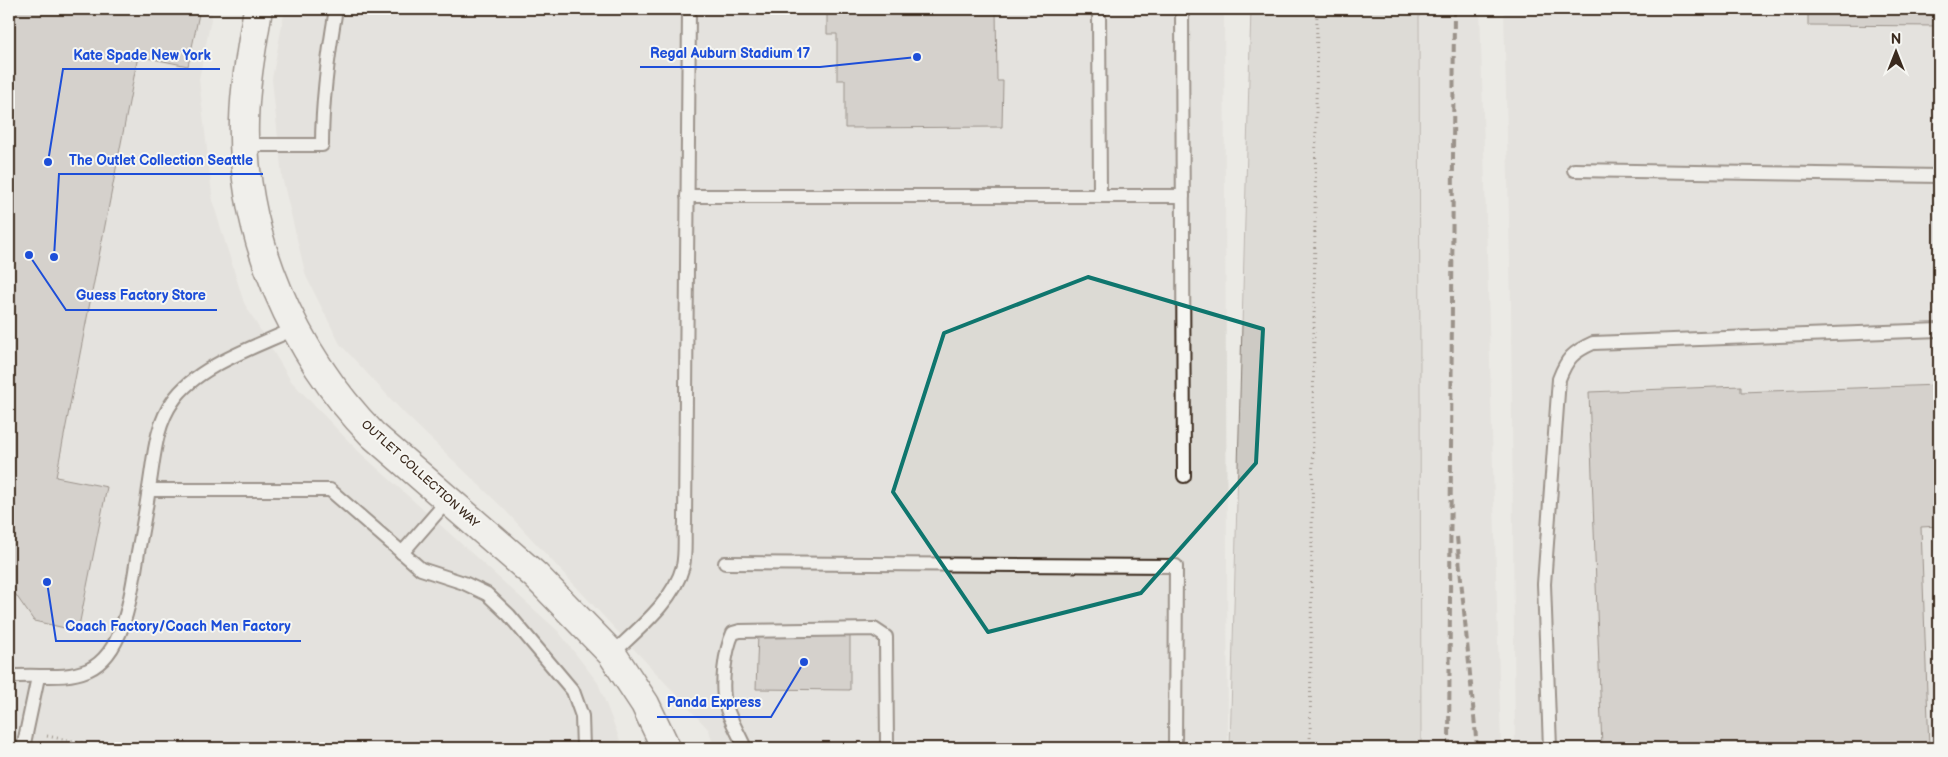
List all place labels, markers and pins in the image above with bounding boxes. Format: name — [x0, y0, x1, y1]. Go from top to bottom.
callout: Regal Auburn Stadium 17 — [640, 38, 820, 67]
callout: Kate Spade New York — [63, 40, 220, 69]
callout: The Outlet Collection Seattle — [59, 145, 263, 174]
callout: Guess Factory Store — [66, 281, 217, 310]
callout: Coach Factory/Coach Men Factory — [56, 612, 301, 641]
callout: Panda Express — [657, 688, 771, 717]

